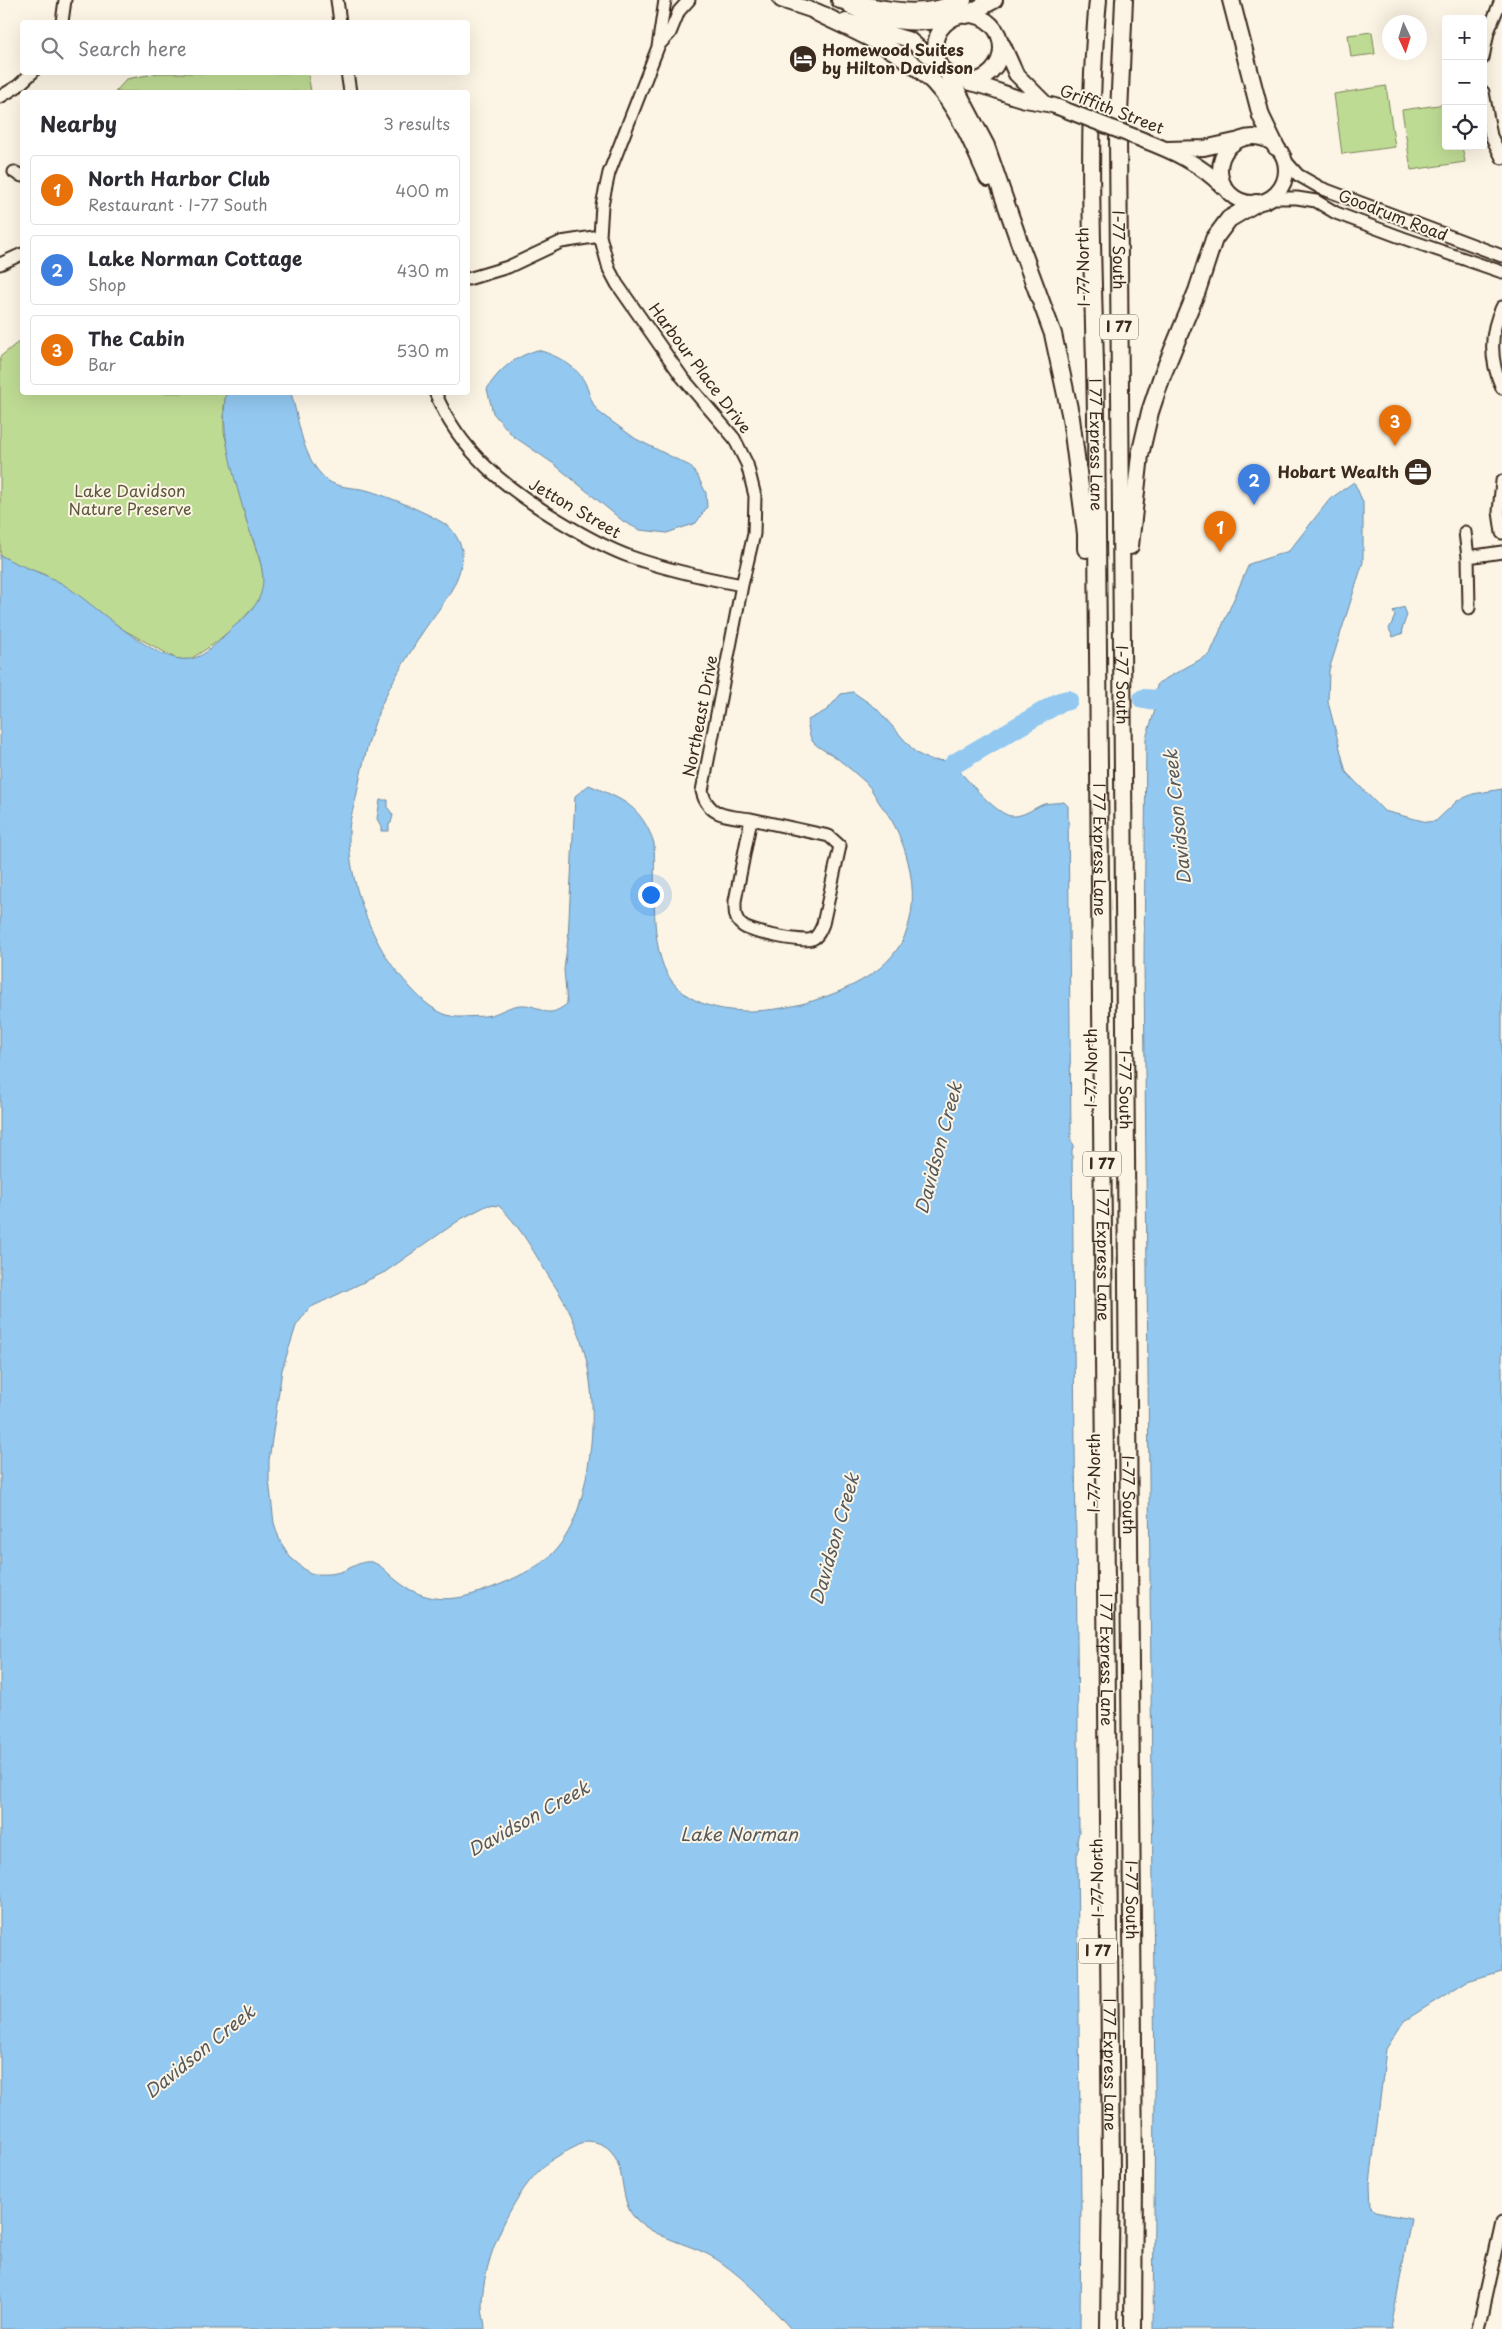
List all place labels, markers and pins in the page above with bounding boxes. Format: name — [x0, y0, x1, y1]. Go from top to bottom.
place label: Homewood Suites by Hilton Davidson — [822, 37, 973, 79]
hotel icon: Homewood Suites by Hilton Davidson — [788, 44, 818, 74]
pin: 3 — [1379, 405, 1411, 446]
office icon: Hobart Wealth — [1403, 457, 1433, 487]
place label: Hobart Wealth — [1278, 459, 1399, 483]
pin: 2 — [1238, 464, 1270, 505]
pin: 1 — [1204, 511, 1236, 552]

